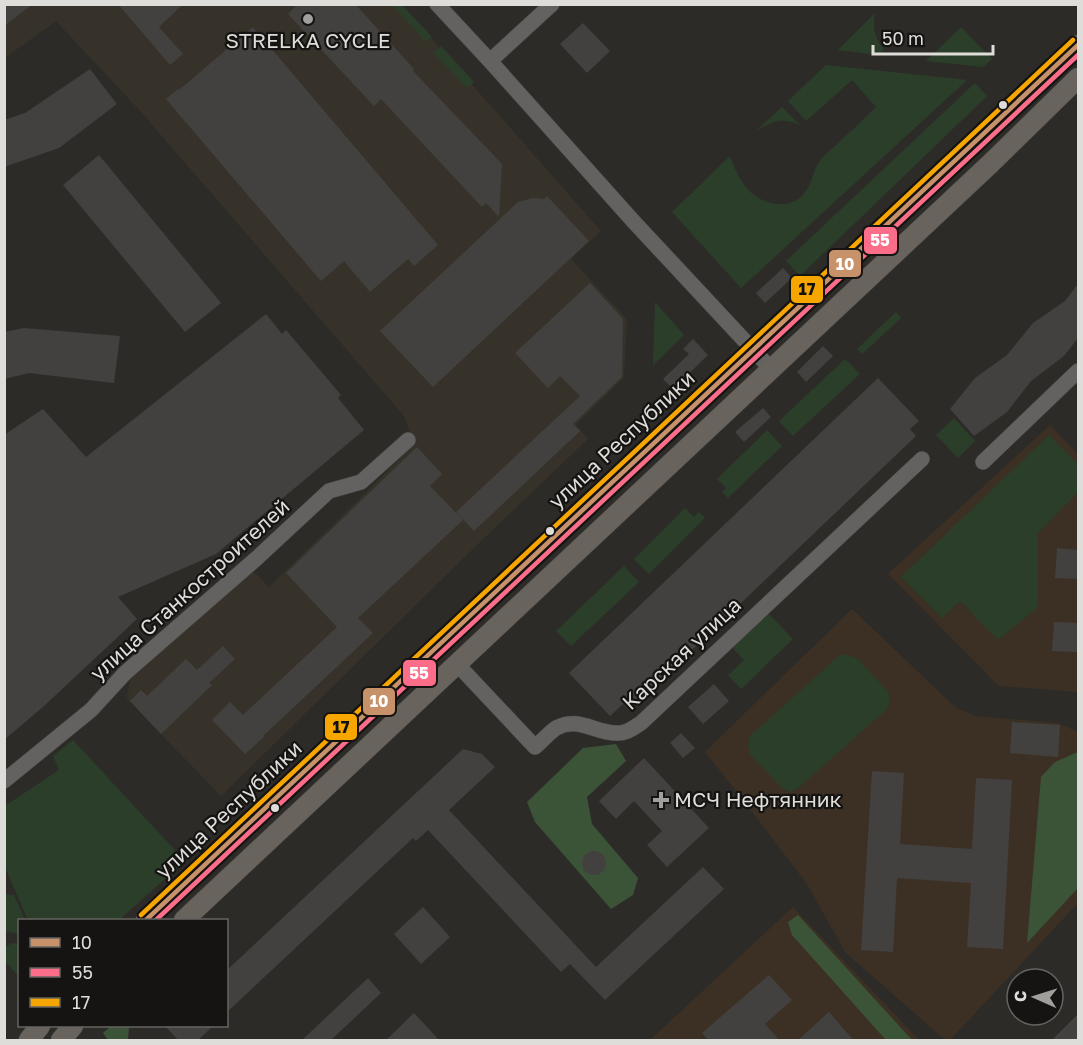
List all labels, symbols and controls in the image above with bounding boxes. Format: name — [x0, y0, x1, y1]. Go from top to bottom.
marker: STRELKA CYCLE — [301, 12, 315, 26]
scale bar — [873, 18, 993, 56]
place label: STRELKA CYCLE — [225, 27, 391, 53]
text: 50 m — [882, 27, 924, 49]
unlabelled marker — [997, 99, 1009, 111]
line badge: 55 — [863, 226, 898, 255]
text: 55 — [870, 230, 890, 250]
line badge: 10 — [828, 249, 862, 278]
text: 10 — [836, 254, 854, 274]
line badge: 17 — [790, 275, 824, 304]
text: 17 — [799, 279, 816, 299]
street label: улица Республики — [543, 365, 700, 514]
street label: улица Станкостроителей — [84, 493, 294, 686]
unlabelled marker — [544, 525, 556, 537]
street label: Карская улица — [616, 592, 746, 715]
line badge: 55 — [402, 659, 437, 687]
text: 55 — [409, 663, 429, 683]
line badge: 10 — [362, 687, 396, 716]
text: 10 — [370, 691, 388, 711]
line badge: 17 — [324, 713, 358, 741]
text: 17 — [333, 717, 350, 737]
street label: улица Республики — [150, 735, 307, 884]
place label: МСЧ Нефтянник — [674, 786, 842, 812]
marker: МСЧ Нефтянник — [652, 791, 670, 809]
unlabelled marker — [269, 802, 281, 814]
legend — [18, 919, 228, 1027]
text: 10 — [72, 931, 92, 953]
text: 55 — [72, 961, 93, 983]
north arrow — [1005, 967, 1065, 1027]
text: С — [1010, 990, 1030, 1002]
text: 17 — [72, 991, 90, 1013]

